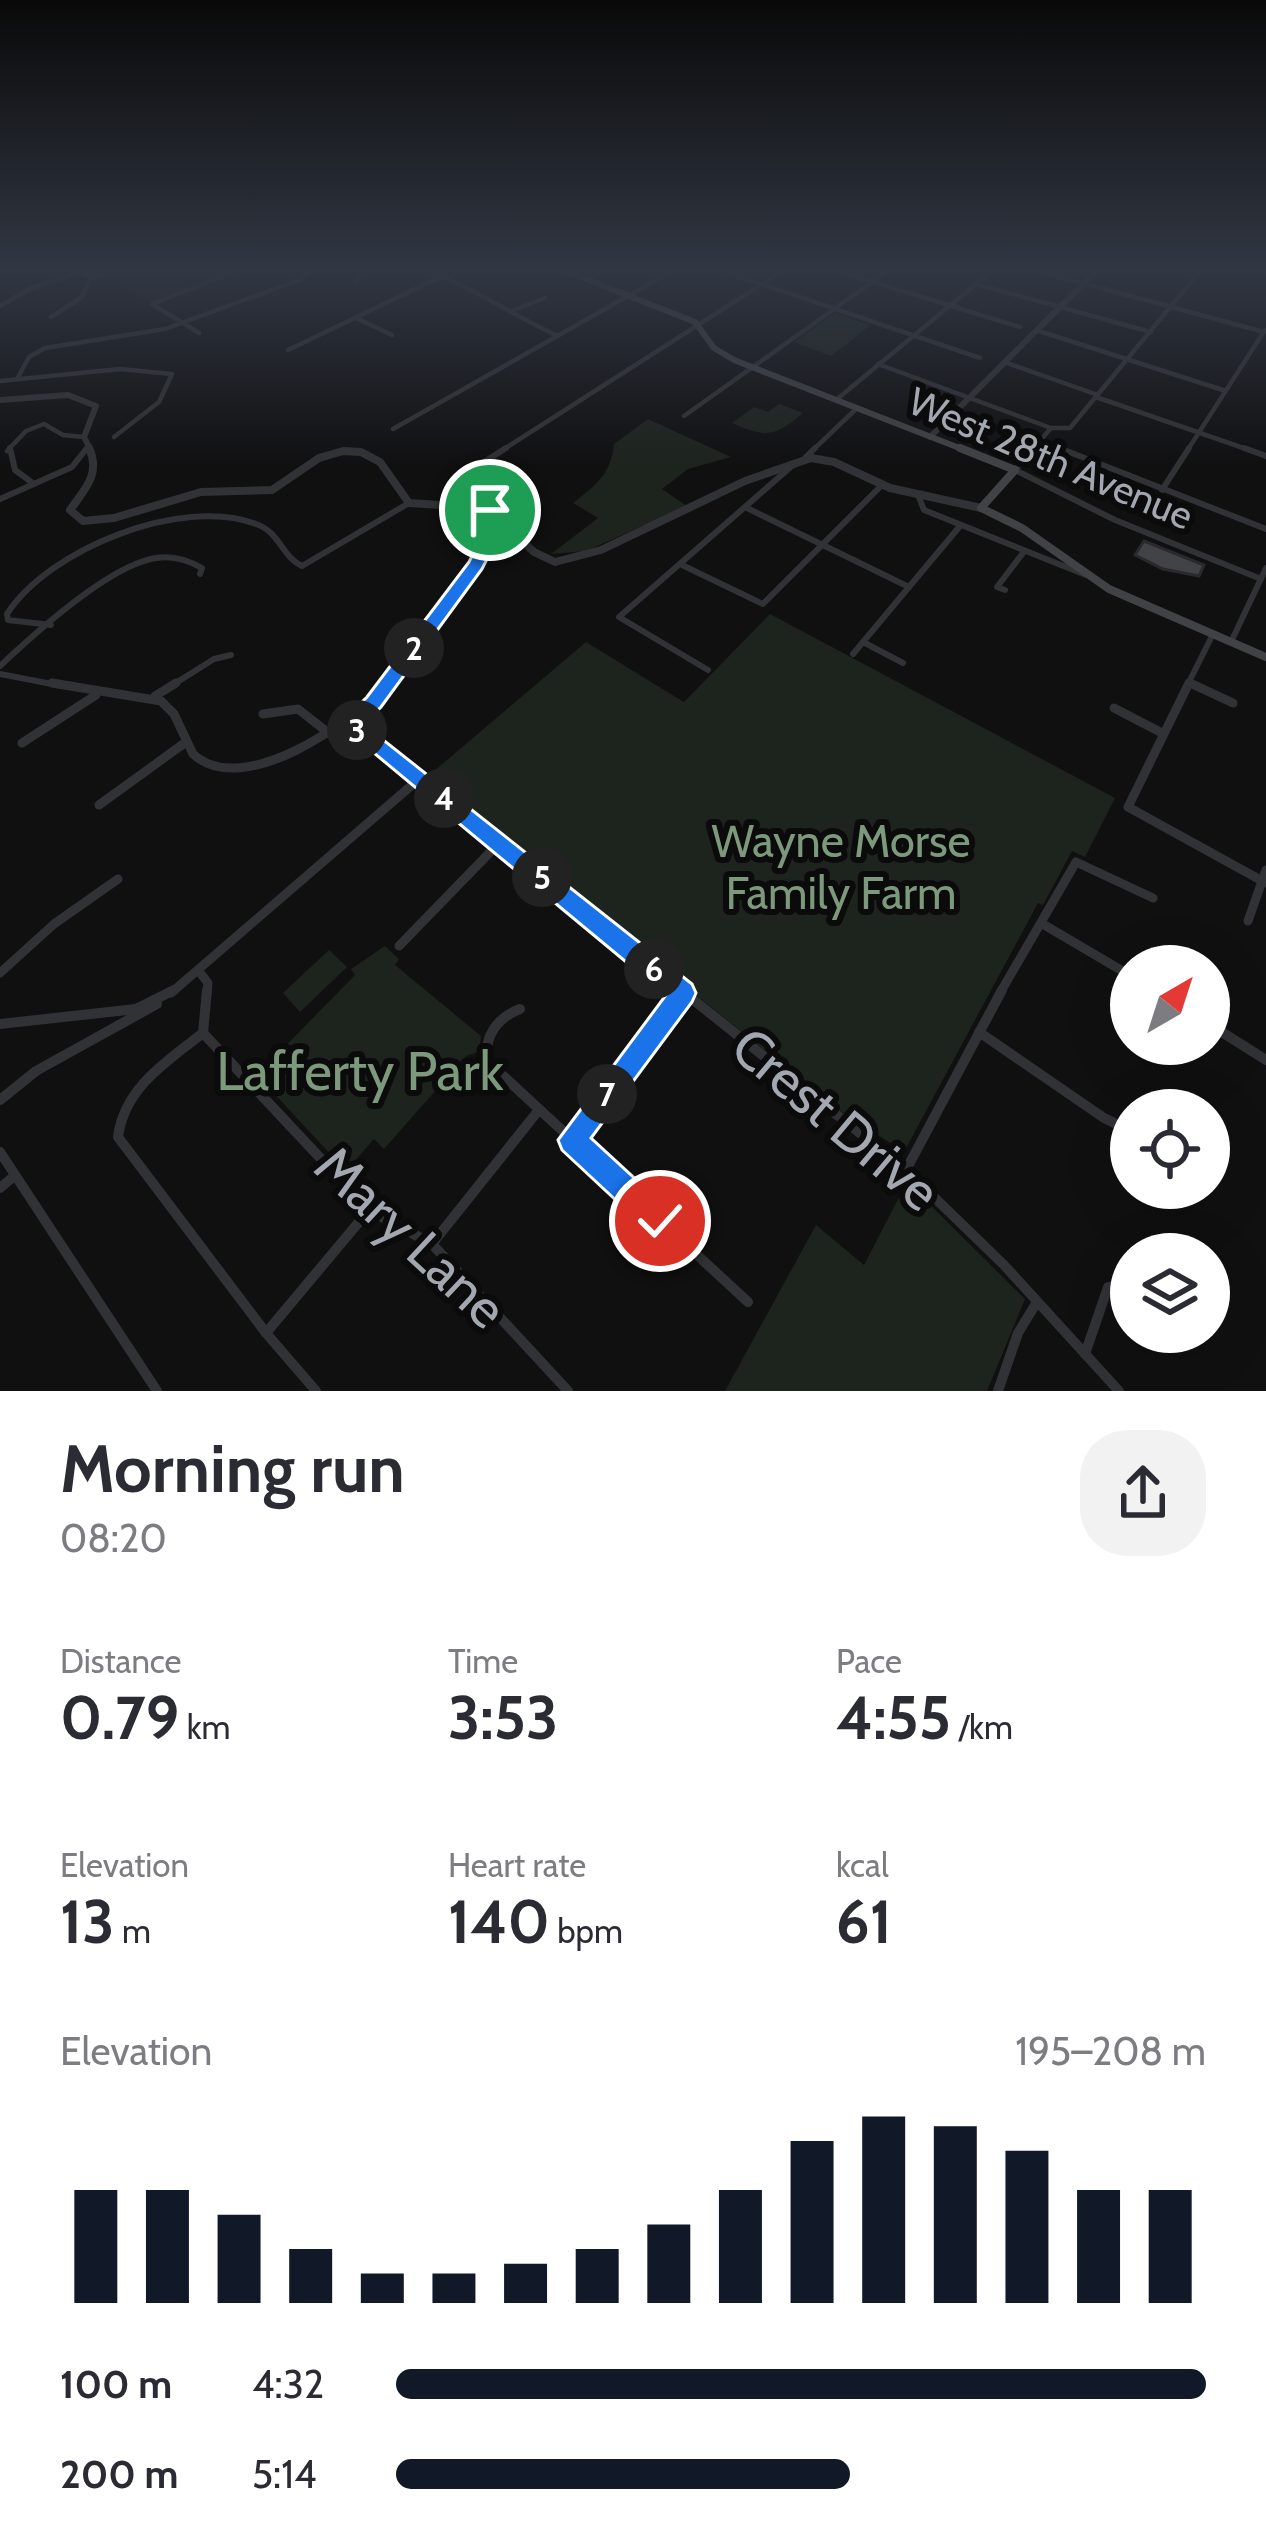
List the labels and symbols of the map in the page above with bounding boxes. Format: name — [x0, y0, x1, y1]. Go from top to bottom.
street label: West 28th Avenue — [902, 376, 1200, 540]
pin — [439, 459, 541, 561]
pin: 2 — [384, 618, 444, 678]
pin: 3 — [327, 700, 387, 760]
pin: 4 — [414, 768, 474, 828]
park label: Wayne Morse Family Farm — [711, 814, 971, 920]
pin: 5 — [512, 847, 572, 907]
pin: 6 — [624, 939, 684, 999]
north arrow — [1110, 945, 1230, 1065]
street label: Crest Drive — [719, 1013, 953, 1225]
park label: Lafferty Park — [216, 1038, 505, 1104]
pin: 7 — [577, 1064, 637, 1124]
street label: Mary Lane — [302, 1132, 520, 1342]
pin — [609, 1170, 711, 1272]

